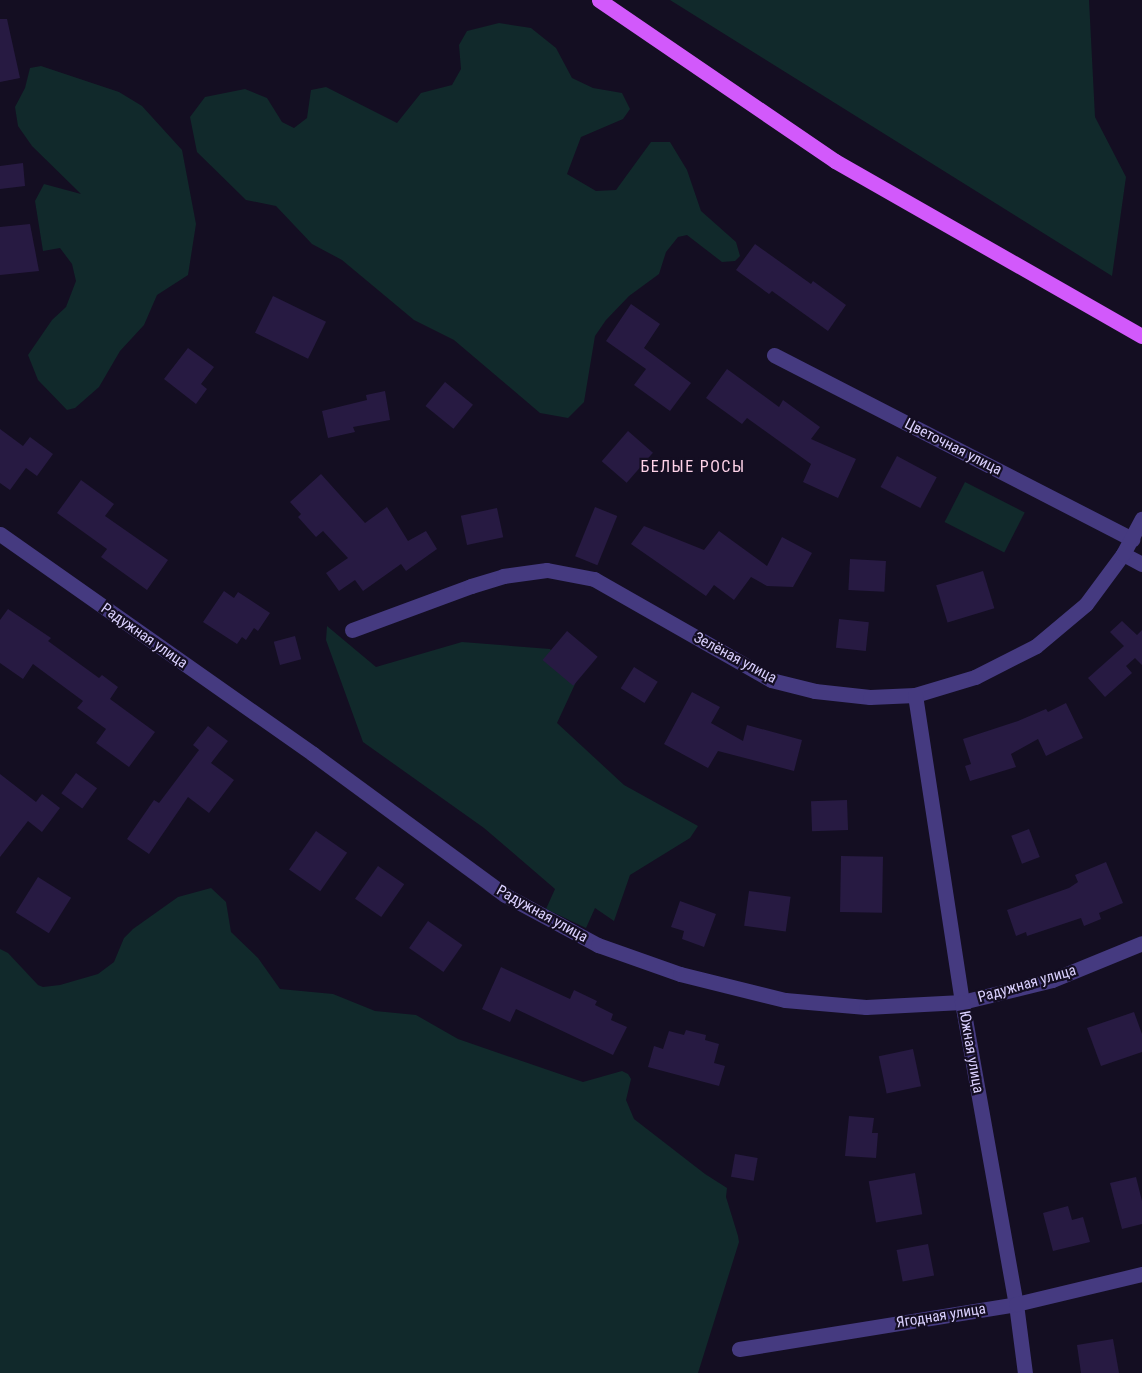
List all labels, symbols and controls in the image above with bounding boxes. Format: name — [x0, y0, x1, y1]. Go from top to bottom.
street label: Цветочная улица — [901, 415, 1005, 479]
district label: БЕЛЫЕ РОСЫ — [641, 457, 745, 477]
street label: Радужная улица — [97, 600, 191, 672]
street label: Зелёная улица — [690, 629, 780, 687]
street label: Радужная улица — [493, 882, 591, 946]
street label: Радужная улица — [976, 961, 1078, 1007]
street label: Южная улица — [955, 1009, 987, 1095]
street label: Ягодная улица — [895, 1300, 987, 1332]

